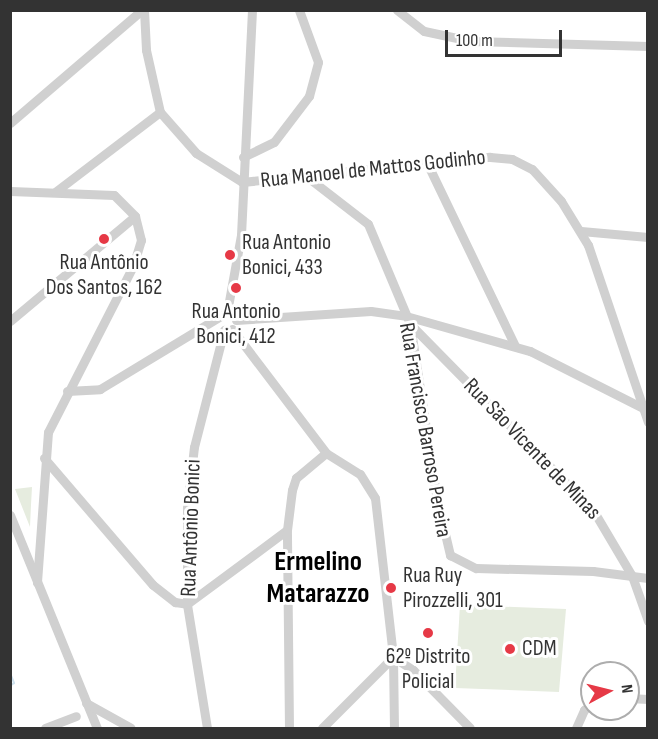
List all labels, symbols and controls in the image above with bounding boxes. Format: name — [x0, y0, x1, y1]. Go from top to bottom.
scale bar — [448, 18, 565, 56]
text: 100 m — [456, 30, 493, 51]
street label: Rua Manoel de Mattos Godinho — [259, 144, 487, 194]
place label: Rua Antonio Bonici, 433 — [242, 229, 331, 280]
marker: Rua Antônio Dos Santos, 162 — [97, 232, 111, 246]
marker: Rua Antonio Bonici, 433 — [223, 248, 237, 262]
place label: Rua Antônio Dos Santos, 162 — [46, 249, 162, 300]
marker: Rua Antonio Bonici, 412 — [229, 281, 243, 295]
place label: Rua Antonio Bonici, 412 — [191, 298, 281, 350]
street label: Rua Francisco Barroso Pereira — [393, 321, 457, 539]
street label: Rua São Vicente de Minas — [458, 373, 606, 525]
street label: Rua Antônio Bonici — [175, 459, 207, 597]
district label: Ermelino Matarazzo — [267, 545, 369, 611]
place label: Rua Ruy Pirozzelli, 301 — [403, 562, 503, 614]
marker: Rua Ruy Pirozzelli, 301 — [384, 581, 398, 595]
marker: 62º Distrito Policial — [421, 626, 435, 640]
place label: CDM — [522, 636, 557, 662]
marker: CDM — [503, 642, 517, 656]
place label: 62º Distrito Policial — [386, 643, 470, 694]
north arrow — [580, 661, 640, 721]
text: N — [616, 684, 636, 694]

